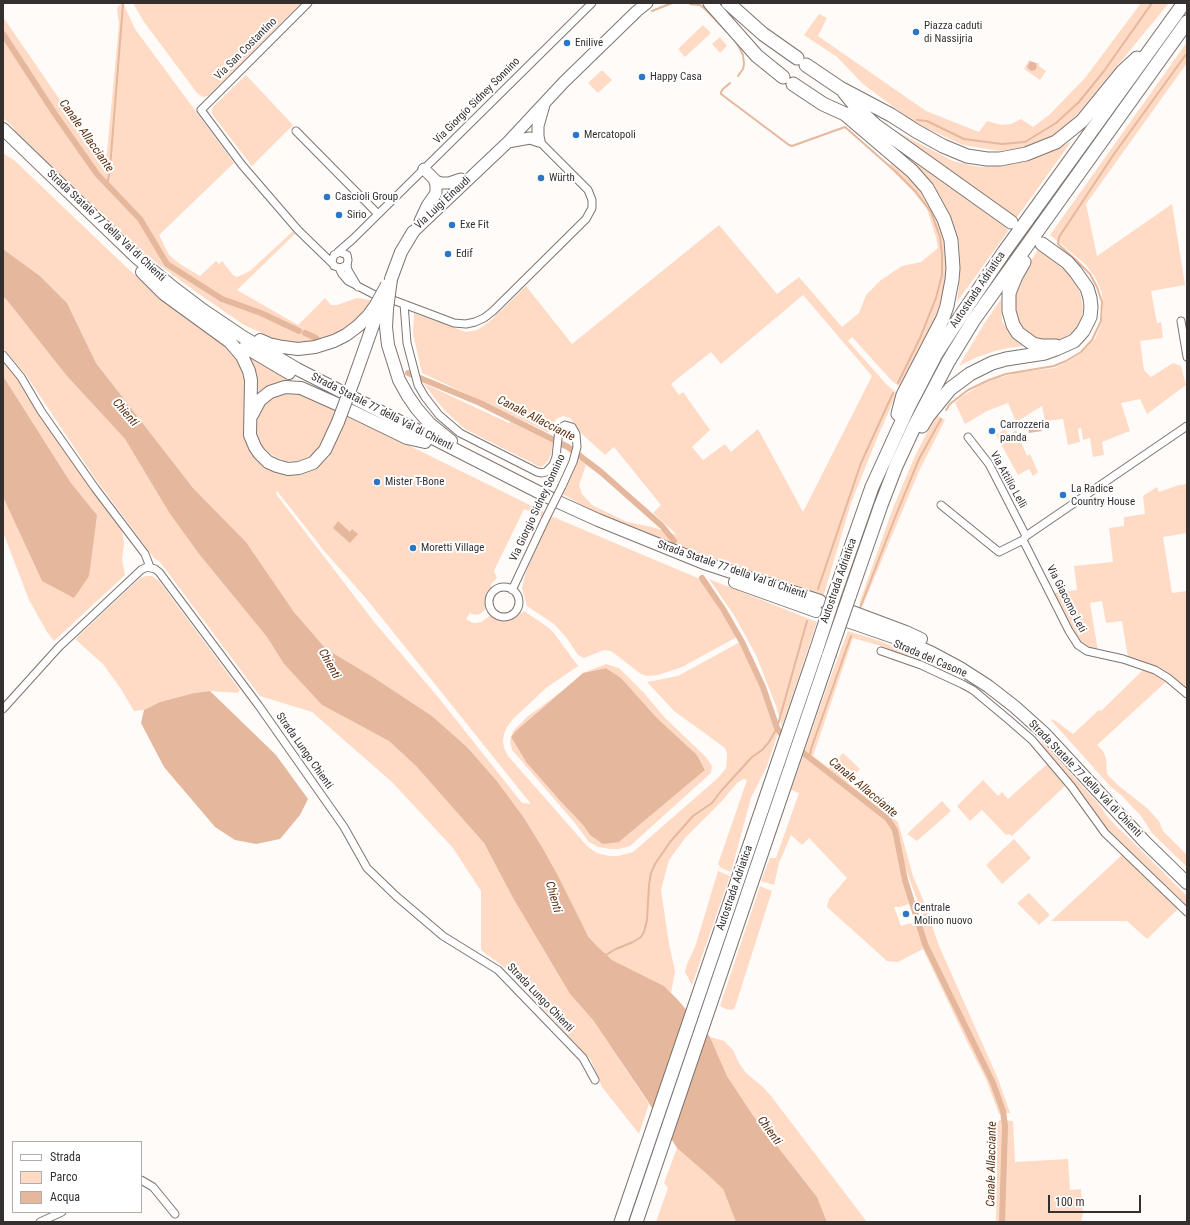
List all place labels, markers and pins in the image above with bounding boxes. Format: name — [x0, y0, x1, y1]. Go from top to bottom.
place label: Piazza caduti di Nassijria — [924, 19, 982, 45]
marker: Piazza caduti di Nassijria — [911, 27, 921, 37]
place label: Enilive — [575, 36, 603, 50]
marker: Enilive — [562, 38, 572, 48]
place label: Happy Casa — [650, 70, 702, 84]
marker: Happy Casa — [637, 72, 647, 82]
place label: Mercatopoli — [584, 128, 636, 142]
marker: Mercatopoli — [571, 130, 581, 140]
place label: Würth — [549, 171, 575, 185]
marker: Würth — [536, 173, 546, 183]
place label: Cascioli Group — [335, 190, 398, 204]
marker: Cascioli Group — [322, 192, 332, 202]
place label: Sirio — [347, 208, 367, 222]
marker: Sirio — [334, 210, 344, 220]
place label: Exe Fit — [460, 218, 489, 232]
marker: Exe Fit — [447, 220, 457, 230]
place label: Edif — [456, 247, 473, 261]
marker: Edif — [443, 249, 453, 259]
place label: Carrozzeria panda — [1000, 418, 1049, 444]
marker: Carrozzeria panda — [987, 426, 997, 436]
place label: Mister T-Bone — [385, 475, 444, 489]
marker: Mister T-Bone — [372, 477, 382, 487]
place label: La Radice Country House — [1071, 482, 1135, 508]
marker: La Radice Country House — [1058, 490, 1068, 500]
place label: Moretti Village — [421, 541, 484, 555]
marker: Moretti Village — [408, 543, 418, 553]
place label: Centrale Molino nuovo — [914, 901, 972, 927]
marker: Centrale Molino nuovo — [901, 909, 911, 919]

